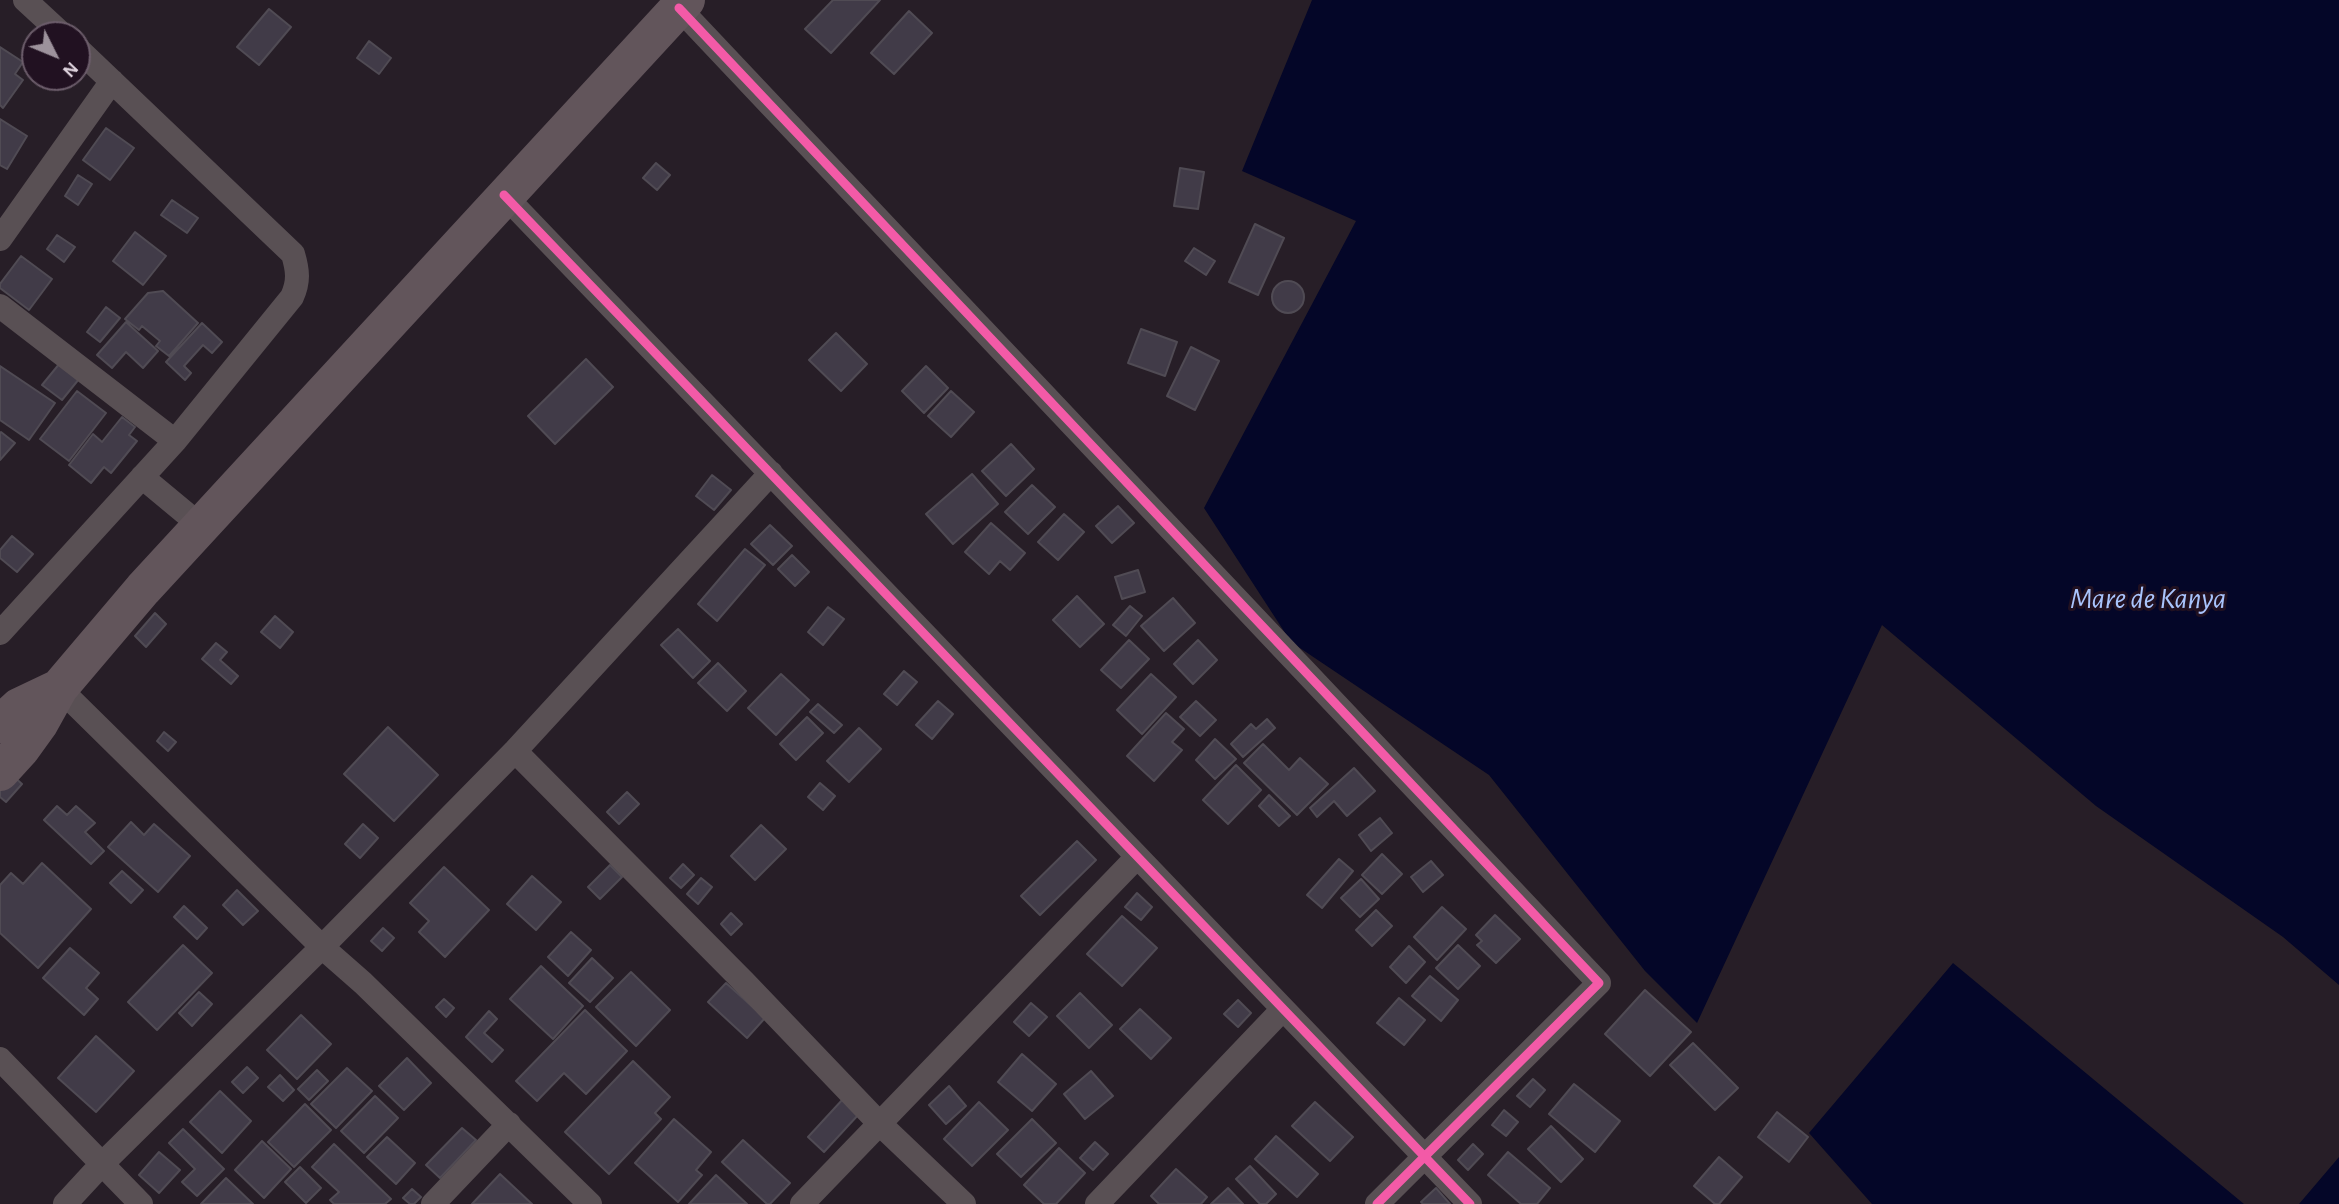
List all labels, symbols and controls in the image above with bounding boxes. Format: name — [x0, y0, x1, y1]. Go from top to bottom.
north arrow — [21, 21, 91, 91]
text: N — [59, 58, 82, 81]
water label: Mare de Kanya — [2070, 581, 2226, 617]

